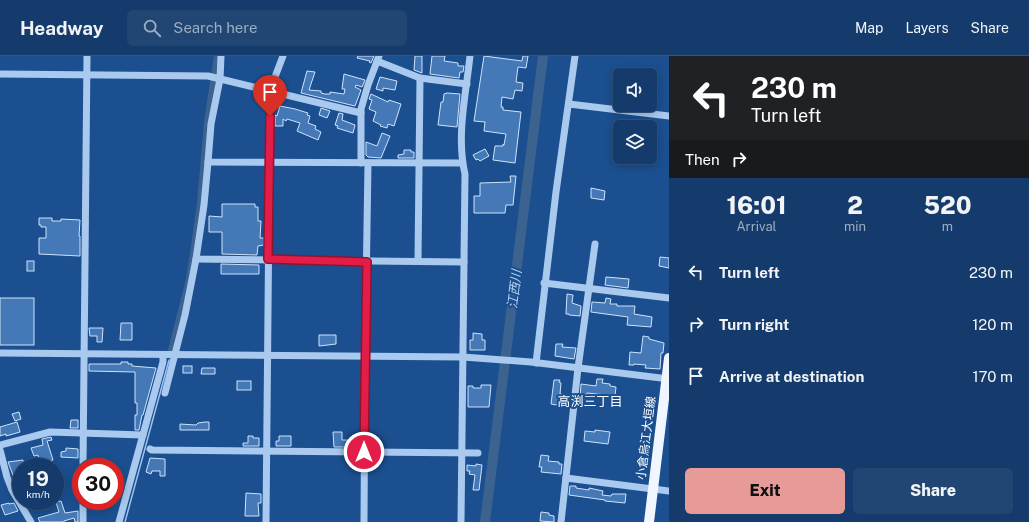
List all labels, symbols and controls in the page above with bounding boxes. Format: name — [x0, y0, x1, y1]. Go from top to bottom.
search box — [127, 10, 407, 46]
text: Headway — [20, 17, 103, 39]
icon: search — [141, 17, 163, 39]
text: Search here — [173, 19, 258, 36]
text: Map — [855, 20, 883, 36]
text: Layers — [905, 20, 949, 36]
text: Share — [971, 20, 1009, 36]
map controls — [613, 68, 657, 164]
button: sound — [613, 68, 657, 112]
text: 230 m — [751, 71, 837, 104]
icon: left — [685, 72, 737, 124]
pin — [253, 75, 287, 116]
icon: arrive — [259, 81, 281, 103]
text: Turn left — [751, 105, 821, 126]
button: layers — [613, 120, 657, 164]
icon: right — [728, 148, 750, 170]
text: Then — [685, 151, 720, 168]
text: 16:01 — [726, 191, 787, 219]
text: 2 — [847, 191, 863, 219]
text: 520 — [923, 191, 972, 219]
text: Arrival — [736, 219, 777, 234]
text: min — [844, 219, 866, 234]
text: m — [942, 219, 953, 234]
icon: left — [685, 261, 707, 283]
text: Turn left — [719, 264, 780, 281]
text: 230 m — [969, 264, 1013, 281]
water label: 江西川 — [505, 267, 525, 309]
icon: right — [685, 313, 707, 335]
text: Turn right — [719, 316, 789, 333]
text: 120 m — [972, 316, 1013, 333]
icon: arrive — [685, 365, 707, 387]
text: Arrive at destination — [719, 368, 864, 385]
text: 170 m — [972, 368, 1013, 385]
district label: 高渕三丁目 — [557, 394, 623, 409]
street label: 小倉烏江大垣線 — [634, 395, 658, 481]
position arrow — [343, 431, 385, 473]
speed limit sign: 30 — [72, 458, 124, 510]
text: 19 — [27, 467, 49, 491]
button: Exit — [685, 468, 845, 514]
button: Share — [853, 468, 1013, 514]
text: km/h — [26, 488, 50, 500]

